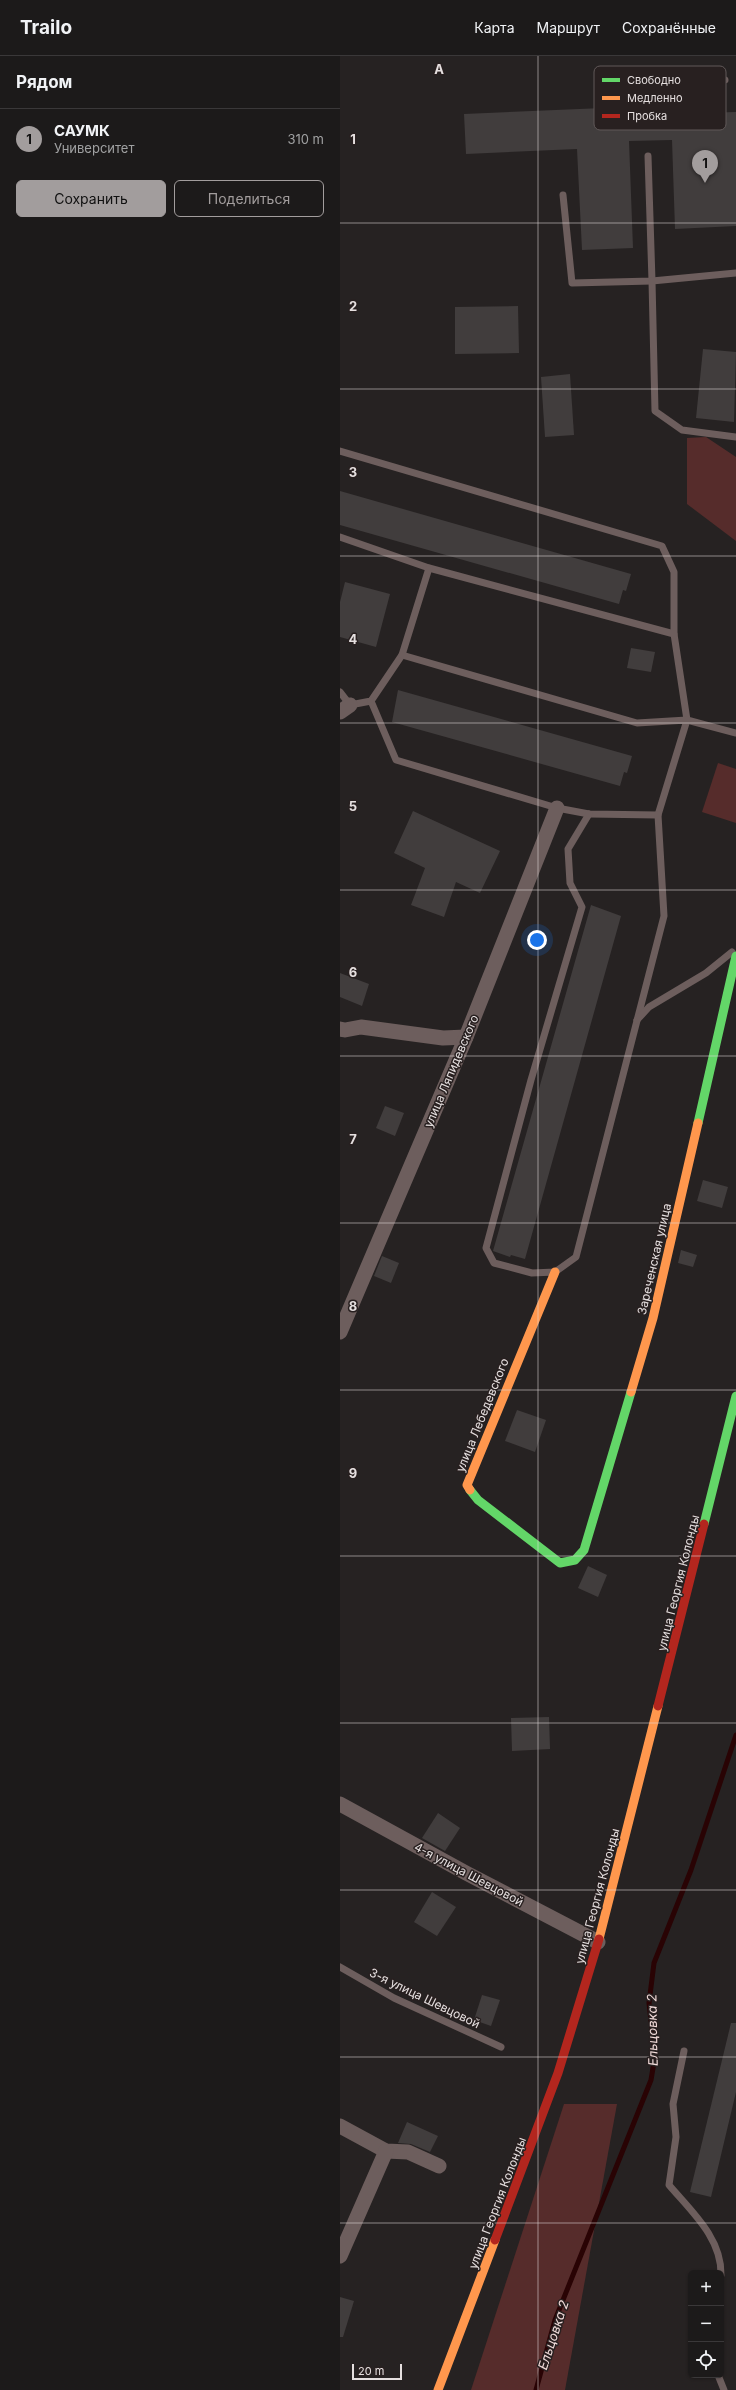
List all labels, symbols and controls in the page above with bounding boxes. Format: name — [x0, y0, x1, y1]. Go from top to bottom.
text: Trailo — [20, 16, 72, 39]
text: Карта — [474, 19, 515, 36]
text: Маршрут — [537, 19, 600, 36]
text: Сохранённые — [622, 19, 716, 36]
text: A — [434, 61, 444, 77]
legend — [594, 66, 726, 130]
text: Рядом — [16, 72, 72, 92]
text: Свободно — [627, 73, 681, 87]
text: Медленно — [627, 91, 683, 105]
text: Пробка — [627, 109, 667, 123]
text: САУМК — [54, 121, 110, 140]
text: 1 — [26, 131, 32, 147]
text: 310 m — [287, 131, 324, 147]
text: 1 — [350, 131, 356, 147]
text: Университет — [54, 140, 135, 156]
pin: 1 — [692, 150, 718, 183]
button: Сохранить — [16, 180, 166, 217]
button: Поделиться — [174, 180, 324, 217]
text: 2 — [349, 298, 357, 314]
text: 3 — [349, 464, 357, 480]
text: 4 — [349, 631, 358, 647]
text: 5 — [349, 798, 357, 814]
your location — [527, 930, 547, 950]
text: 6 — [349, 964, 357, 980]
street label: улица Ляпидевского — [420, 1012, 482, 1130]
text: 7 — [349, 1131, 357, 1147]
street label: Зареченская улица — [634, 1202, 674, 1316]
text: 8 — [349, 1298, 357, 1314]
street label: улица Лебедевского — [452, 1356, 512, 1474]
text: 9 — [349, 1465, 357, 1481]
street label: улица Георгия Колонды — [654, 1513, 702, 1653]
street label: улица Георгия Колонды — [572, 1826, 622, 1966]
street label: 4-я улица Шевцовой — [412, 1839, 526, 1909]
street label: 3-я улица Шевцовой — [367, 1965, 483, 2031]
water label: Ельцовка 2 — [643, 1994, 661, 2066]
street label: улица Георгия Колонды — [465, 2135, 529, 2271]
map controls — [688, 2270, 724, 2378]
button: + — [688, 2270, 724, 2306]
water label: Ельцовка 2 — [534, 2298, 572, 2372]
button: − — [688, 2306, 724, 2342]
button: locate — [688, 2342, 724, 2378]
scale bar — [352, 2362, 402, 2381]
text: 20 m — [358, 2364, 384, 2378]

